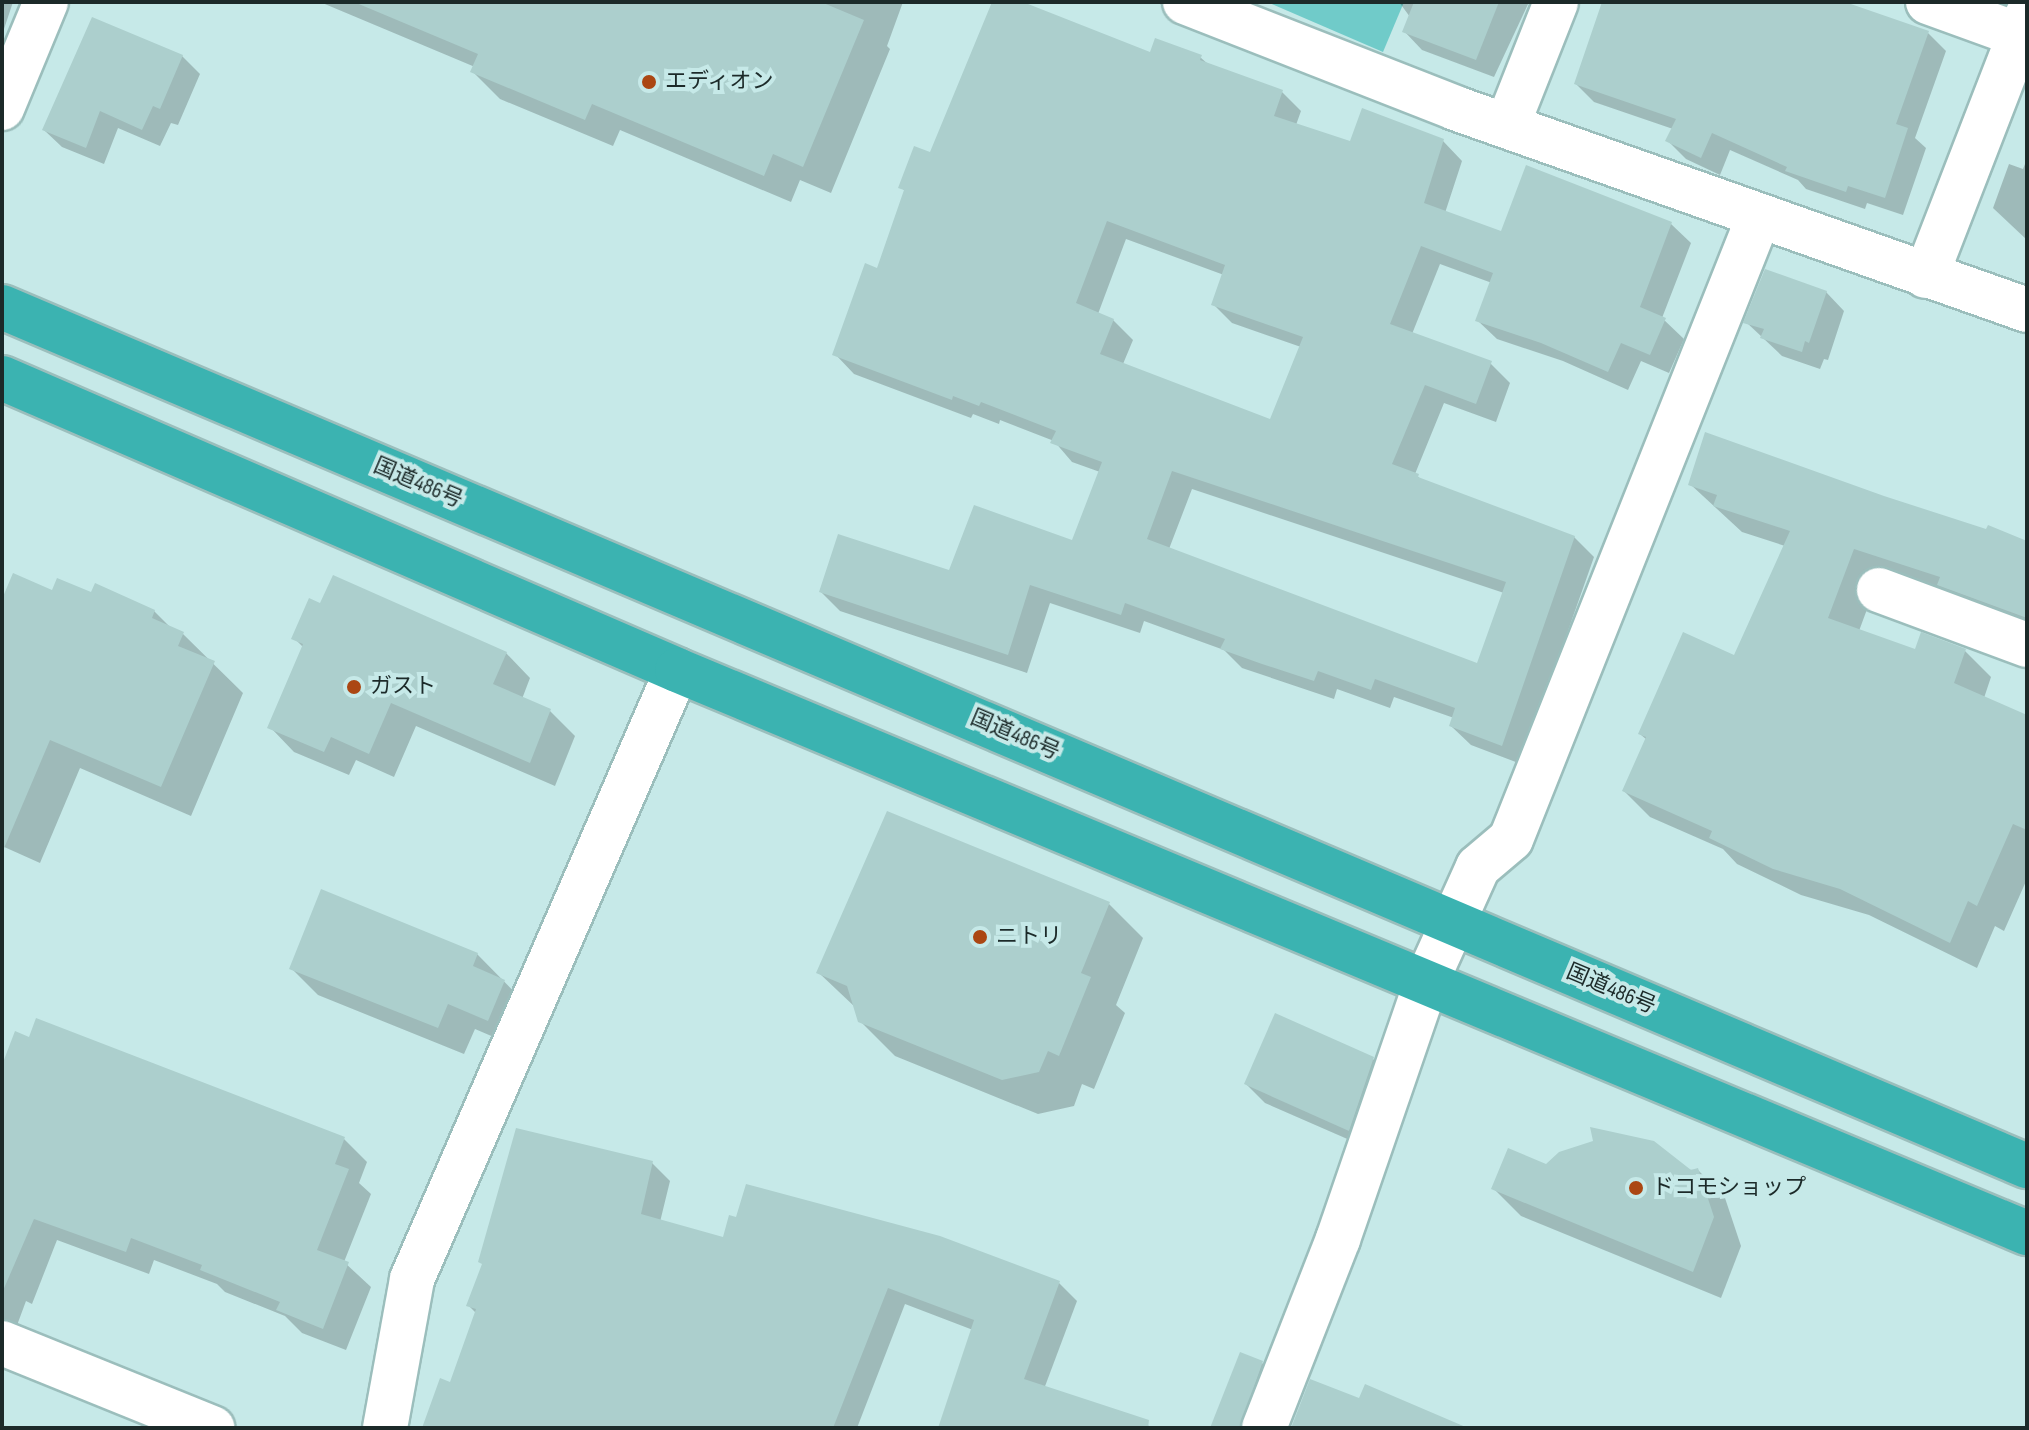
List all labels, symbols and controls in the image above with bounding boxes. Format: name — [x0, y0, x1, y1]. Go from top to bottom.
place label: エディオン — [665, 69, 775, 95]
marker: エディオン — [640, 73, 658, 91]
street label: 国道486号 — [369, 452, 467, 514]
place label: ガスト — [370, 674, 436, 700]
marker: ガスト — [345, 678, 363, 696]
street label: 国道486号 — [966, 704, 1064, 766]
place label: ニトリ — [996, 924, 1062, 950]
marker: ニトリ — [971, 928, 989, 946]
street label: 国道486号 — [1562, 958, 1660, 1020]
place label: ドコモショップ — [1652, 1175, 1806, 1201]
marker: ドコモショップ — [1627, 1179, 1645, 1197]

